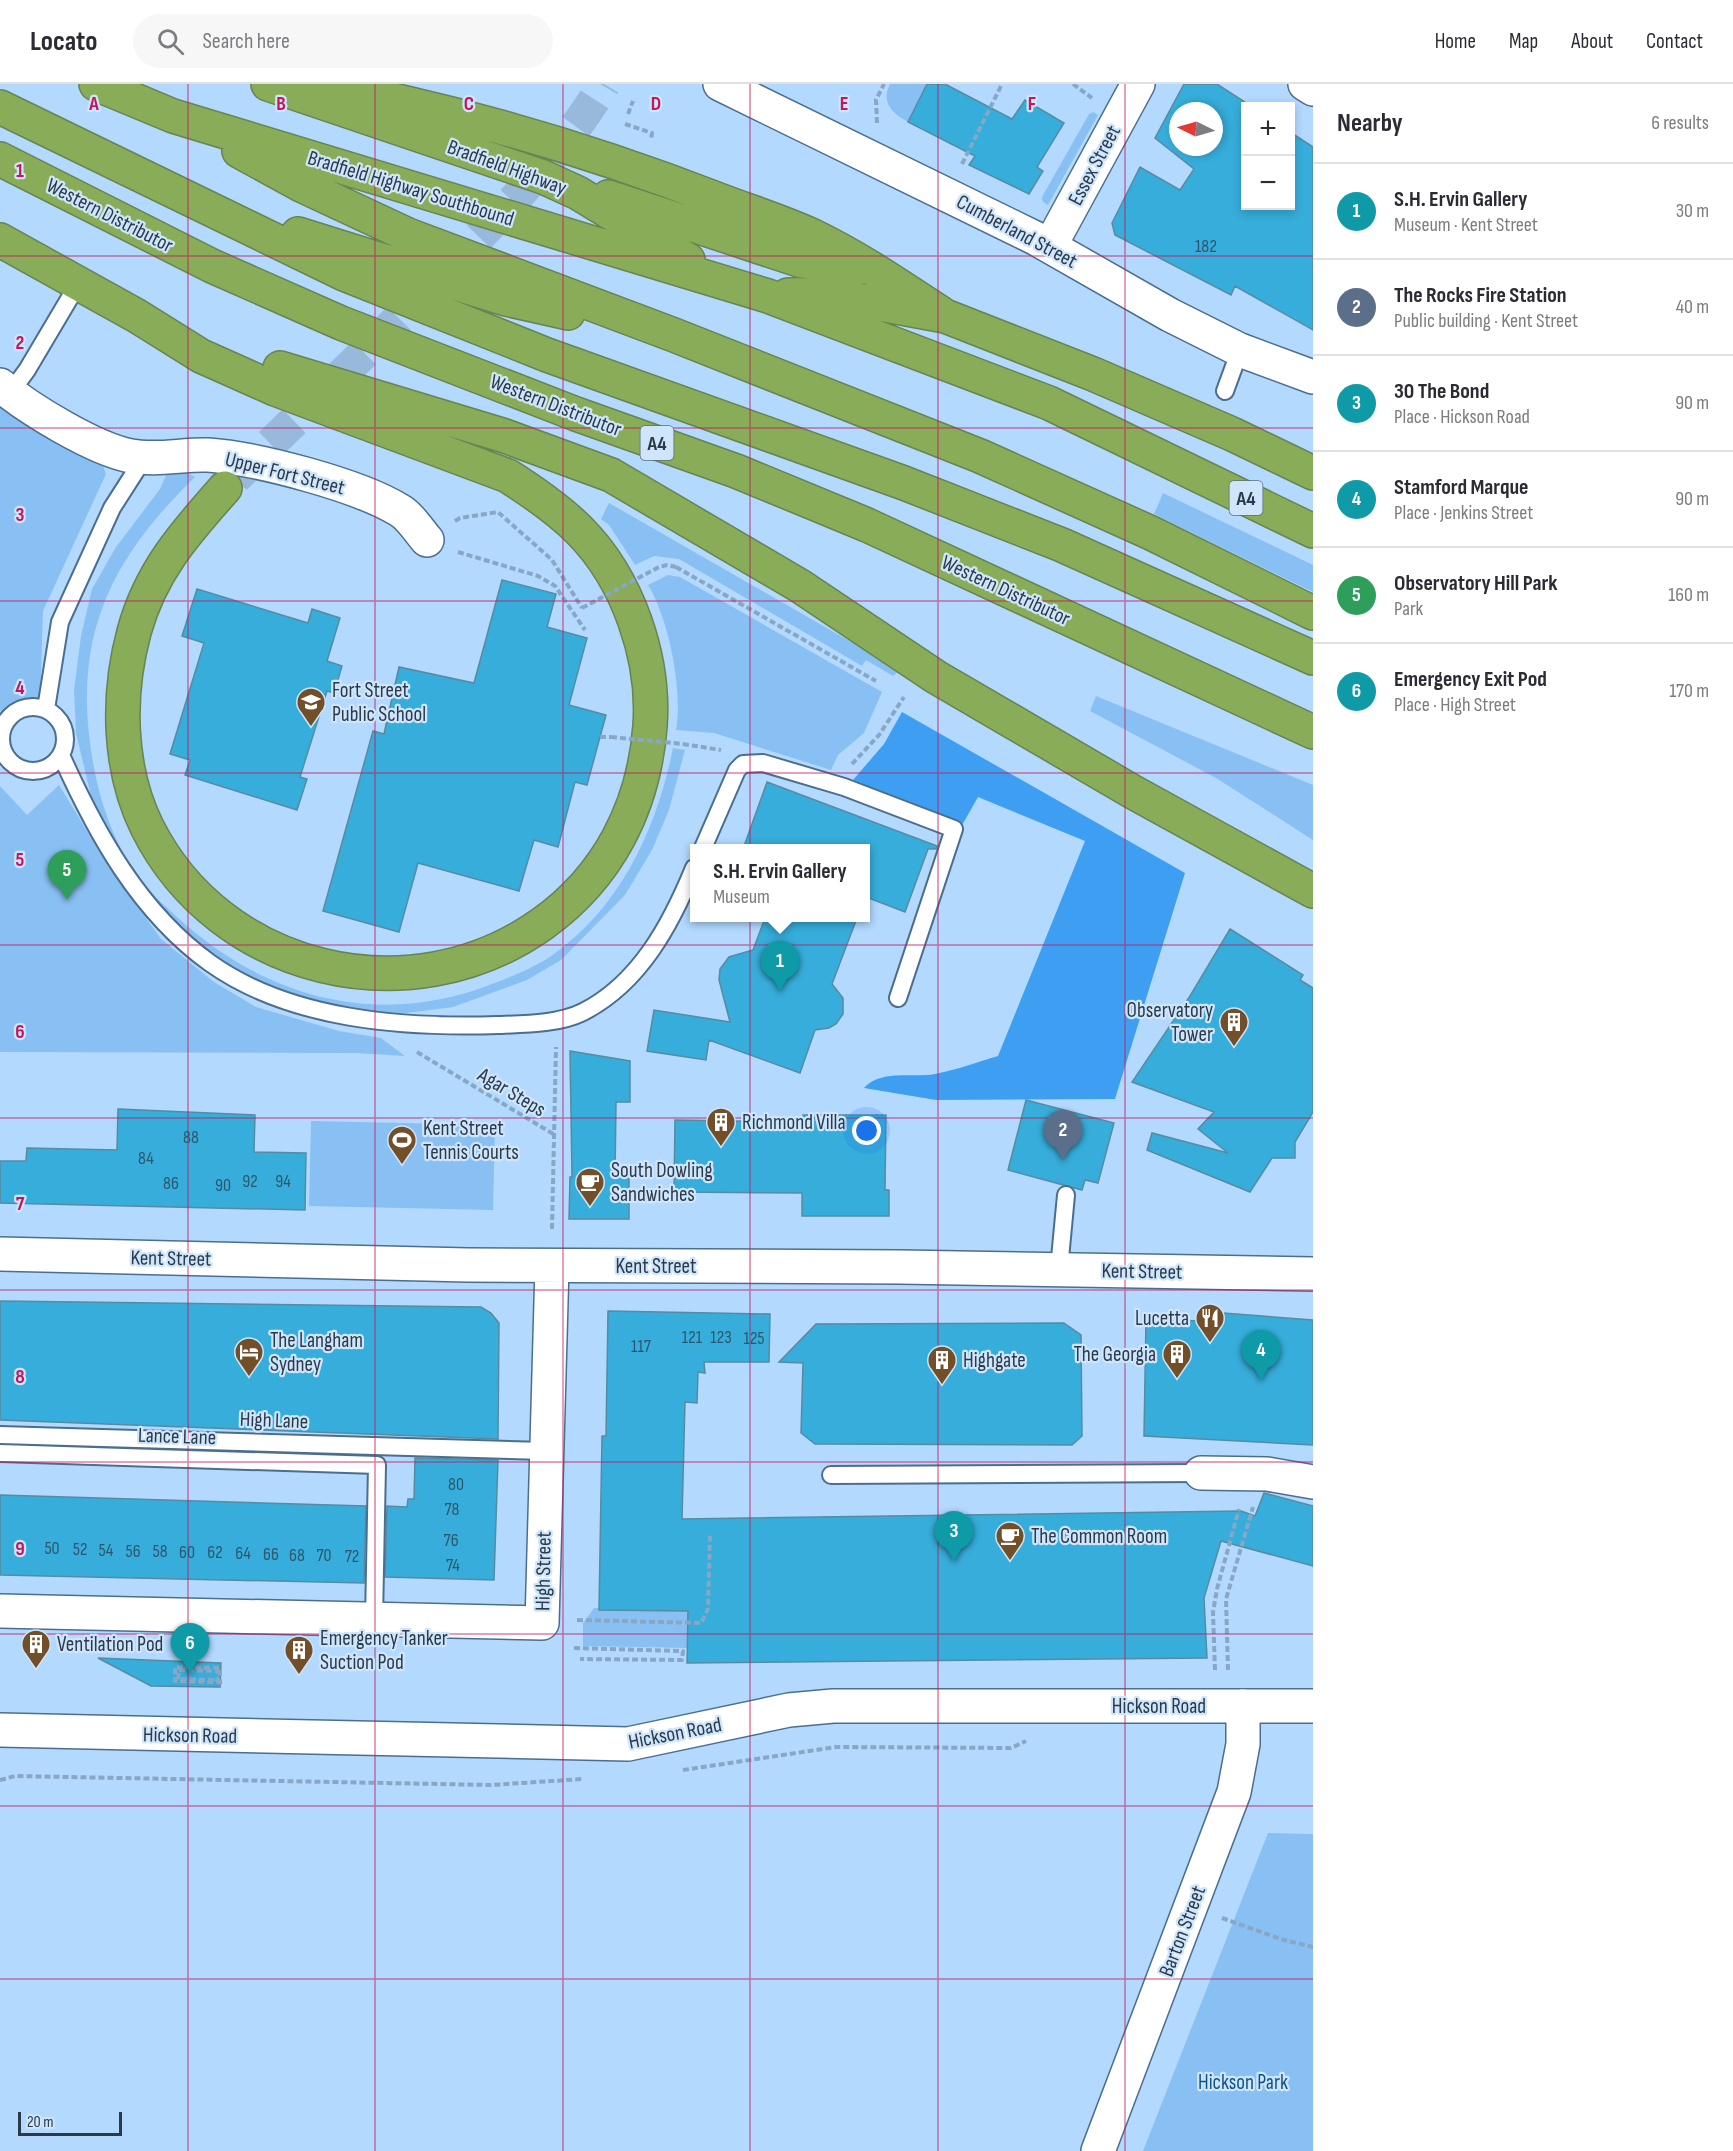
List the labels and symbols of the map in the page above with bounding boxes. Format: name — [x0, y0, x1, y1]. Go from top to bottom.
text: A — [88, 92, 99, 116]
text: B — [276, 92, 286, 116]
text: C — [464, 92, 474, 116]
text: D — [651, 92, 661, 116]
text: E — [840, 92, 848, 116]
text: F — [1028, 92, 1036, 116]
north arrow — [1169, 102, 1223, 156]
street label: Essex Street — [1063, 121, 1126, 210]
street label: Bradfield Highway — [444, 134, 570, 201]
street label: Bradfield Highway Southbound — [305, 145, 517, 232]
text: 1 — [16, 159, 24, 183]
street label: Western Distributor — [42, 173, 177, 258]
street label: Cumberland Street — [952, 189, 1081, 274]
house number: 182 — [1195, 236, 1217, 257]
text: 2 — [16, 331, 24, 355]
street label: Western Distributor — [486, 369, 625, 442]
road number: A4 — [640, 426, 674, 460]
street label: Upper Fort Street — [223, 447, 347, 500]
road number: A4 — [1230, 481, 1262, 515]
text: 3 — [16, 503, 25, 527]
street label: Western Distributor — [938, 550, 1074, 631]
text: 4 — [15, 676, 25, 700]
place label: Fort Street Public School — [332, 678, 426, 727]
school or university icon: Fort Street Public School — [295, 686, 327, 728]
text: 5 — [16, 848, 25, 872]
pin: 5 — [48, 850, 86, 900]
pin: 1 — [760, 942, 800, 991]
place label: Observatory Tower — [1127, 998, 1213, 1047]
building icon: Observatory Tower — [1218, 1006, 1250, 1048]
text: 6 — [15, 1020, 25, 1044]
street label: Agar Steps — [472, 1062, 550, 1122]
building icon: Richmond Villa — [705, 1106, 737, 1148]
place label: Richmond Villa — [742, 1110, 846, 1135]
pin: 2 — [1044, 1110, 1082, 1160]
place label: Kent Street Tennis Courts — [423, 1116, 519, 1165]
your location — [852, 1116, 881, 1145]
sports icon: Kent Street Tennis Courts — [386, 1124, 418, 1166]
house number: 88 — [183, 1127, 199, 1148]
house number: 84 — [138, 1148, 154, 1169]
place label: South Dowling Sandwiches — [611, 1158, 713, 1207]
cafe icon: South Dowling Sandwiches — [574, 1166, 606, 1208]
house number: 92 — [242, 1171, 258, 1192]
house number: 94 — [275, 1171, 291, 1192]
house number: 86 — [163, 1173, 179, 1194]
house number: 90 — [215, 1175, 231, 1196]
text: 7 — [16, 1192, 25, 1216]
street label: Kent Street — [130, 1245, 212, 1272]
street label: Kent Street — [616, 1254, 696, 1279]
street label: Kent Street — [1101, 1258, 1183, 1285]
restaurant icon: Lucetta — [1194, 1302, 1226, 1344]
place label: Lucetta — [1135, 1306, 1189, 1331]
house number: 121 — [682, 1327, 703, 1348]
house number: 123 — [710, 1327, 732, 1348]
place label: The Langham Sydney — [270, 1328, 363, 1377]
house number: 125 — [743, 1328, 765, 1349]
pin: 4 — [1242, 1330, 1280, 1380]
hotel icon: The Langham Sydney — [233, 1336, 265, 1378]
house number: 117 — [631, 1336, 652, 1357]
building icon: The Georgia — [1161, 1338, 1193, 1380]
place label: The Georgia — [1073, 1342, 1156, 1367]
building icon: Highgate — [926, 1344, 958, 1386]
place label: Highgate — [963, 1348, 1026, 1373]
text: 8 — [15, 1365, 25, 1389]
street label: High Lane — [239, 1407, 309, 1434]
street label: Lance Lane — [137, 1423, 217, 1450]
house number: 80 — [448, 1474, 464, 1495]
house number: 78 — [444, 1499, 460, 1520]
pin: 3 — [934, 1512, 974, 1561]
cafe icon: The Common Room — [994, 1520, 1026, 1562]
place label: The Common Room — [1031, 1524, 1167, 1549]
house number: 76 — [443, 1530, 459, 1551]
street label: High Street — [530, 1531, 557, 1611]
text: 9 — [15, 1537, 25, 1561]
house number: 50 — [44, 1538, 60, 1559]
house number: 52 — [73, 1539, 87, 1560]
house number: 54 — [99, 1540, 114, 1561]
house number: 56 — [125, 1541, 141, 1562]
house number: 58 — [152, 1541, 168, 1562]
house number: 60 — [179, 1542, 195, 1563]
house number: 62 — [207, 1542, 223, 1563]
house number: 64 — [235, 1543, 251, 1564]
house number: 66 — [263, 1544, 279, 1565]
house number: 68 — [289, 1545, 305, 1566]
house number: 70 — [316, 1545, 332, 1566]
house number: 72 — [345, 1546, 359, 1567]
house number: 74 — [446, 1555, 460, 1576]
pin: 6 — [170, 1624, 210, 1673]
place label: Emergency Tanker Suction Pod — [320, 1626, 448, 1675]
building icon: Ventilation Pod — [20, 1628, 52, 1670]
place label: Ventilation Pod — [57, 1632, 163, 1657]
building icon: Emergency Tanker Suction Pod — [283, 1634, 315, 1676]
street label: Hickson Road — [1112, 1694, 1206, 1719]
street label: Hickson Road — [626, 1712, 724, 1755]
street label: Hickson Road — [143, 1722, 237, 1749]
street label: Barton Street — [1154, 1882, 1211, 1980]
park label: Hickson Park — [1198, 2070, 1288, 2095]
scale bar — [18, 2109, 122, 2136]

